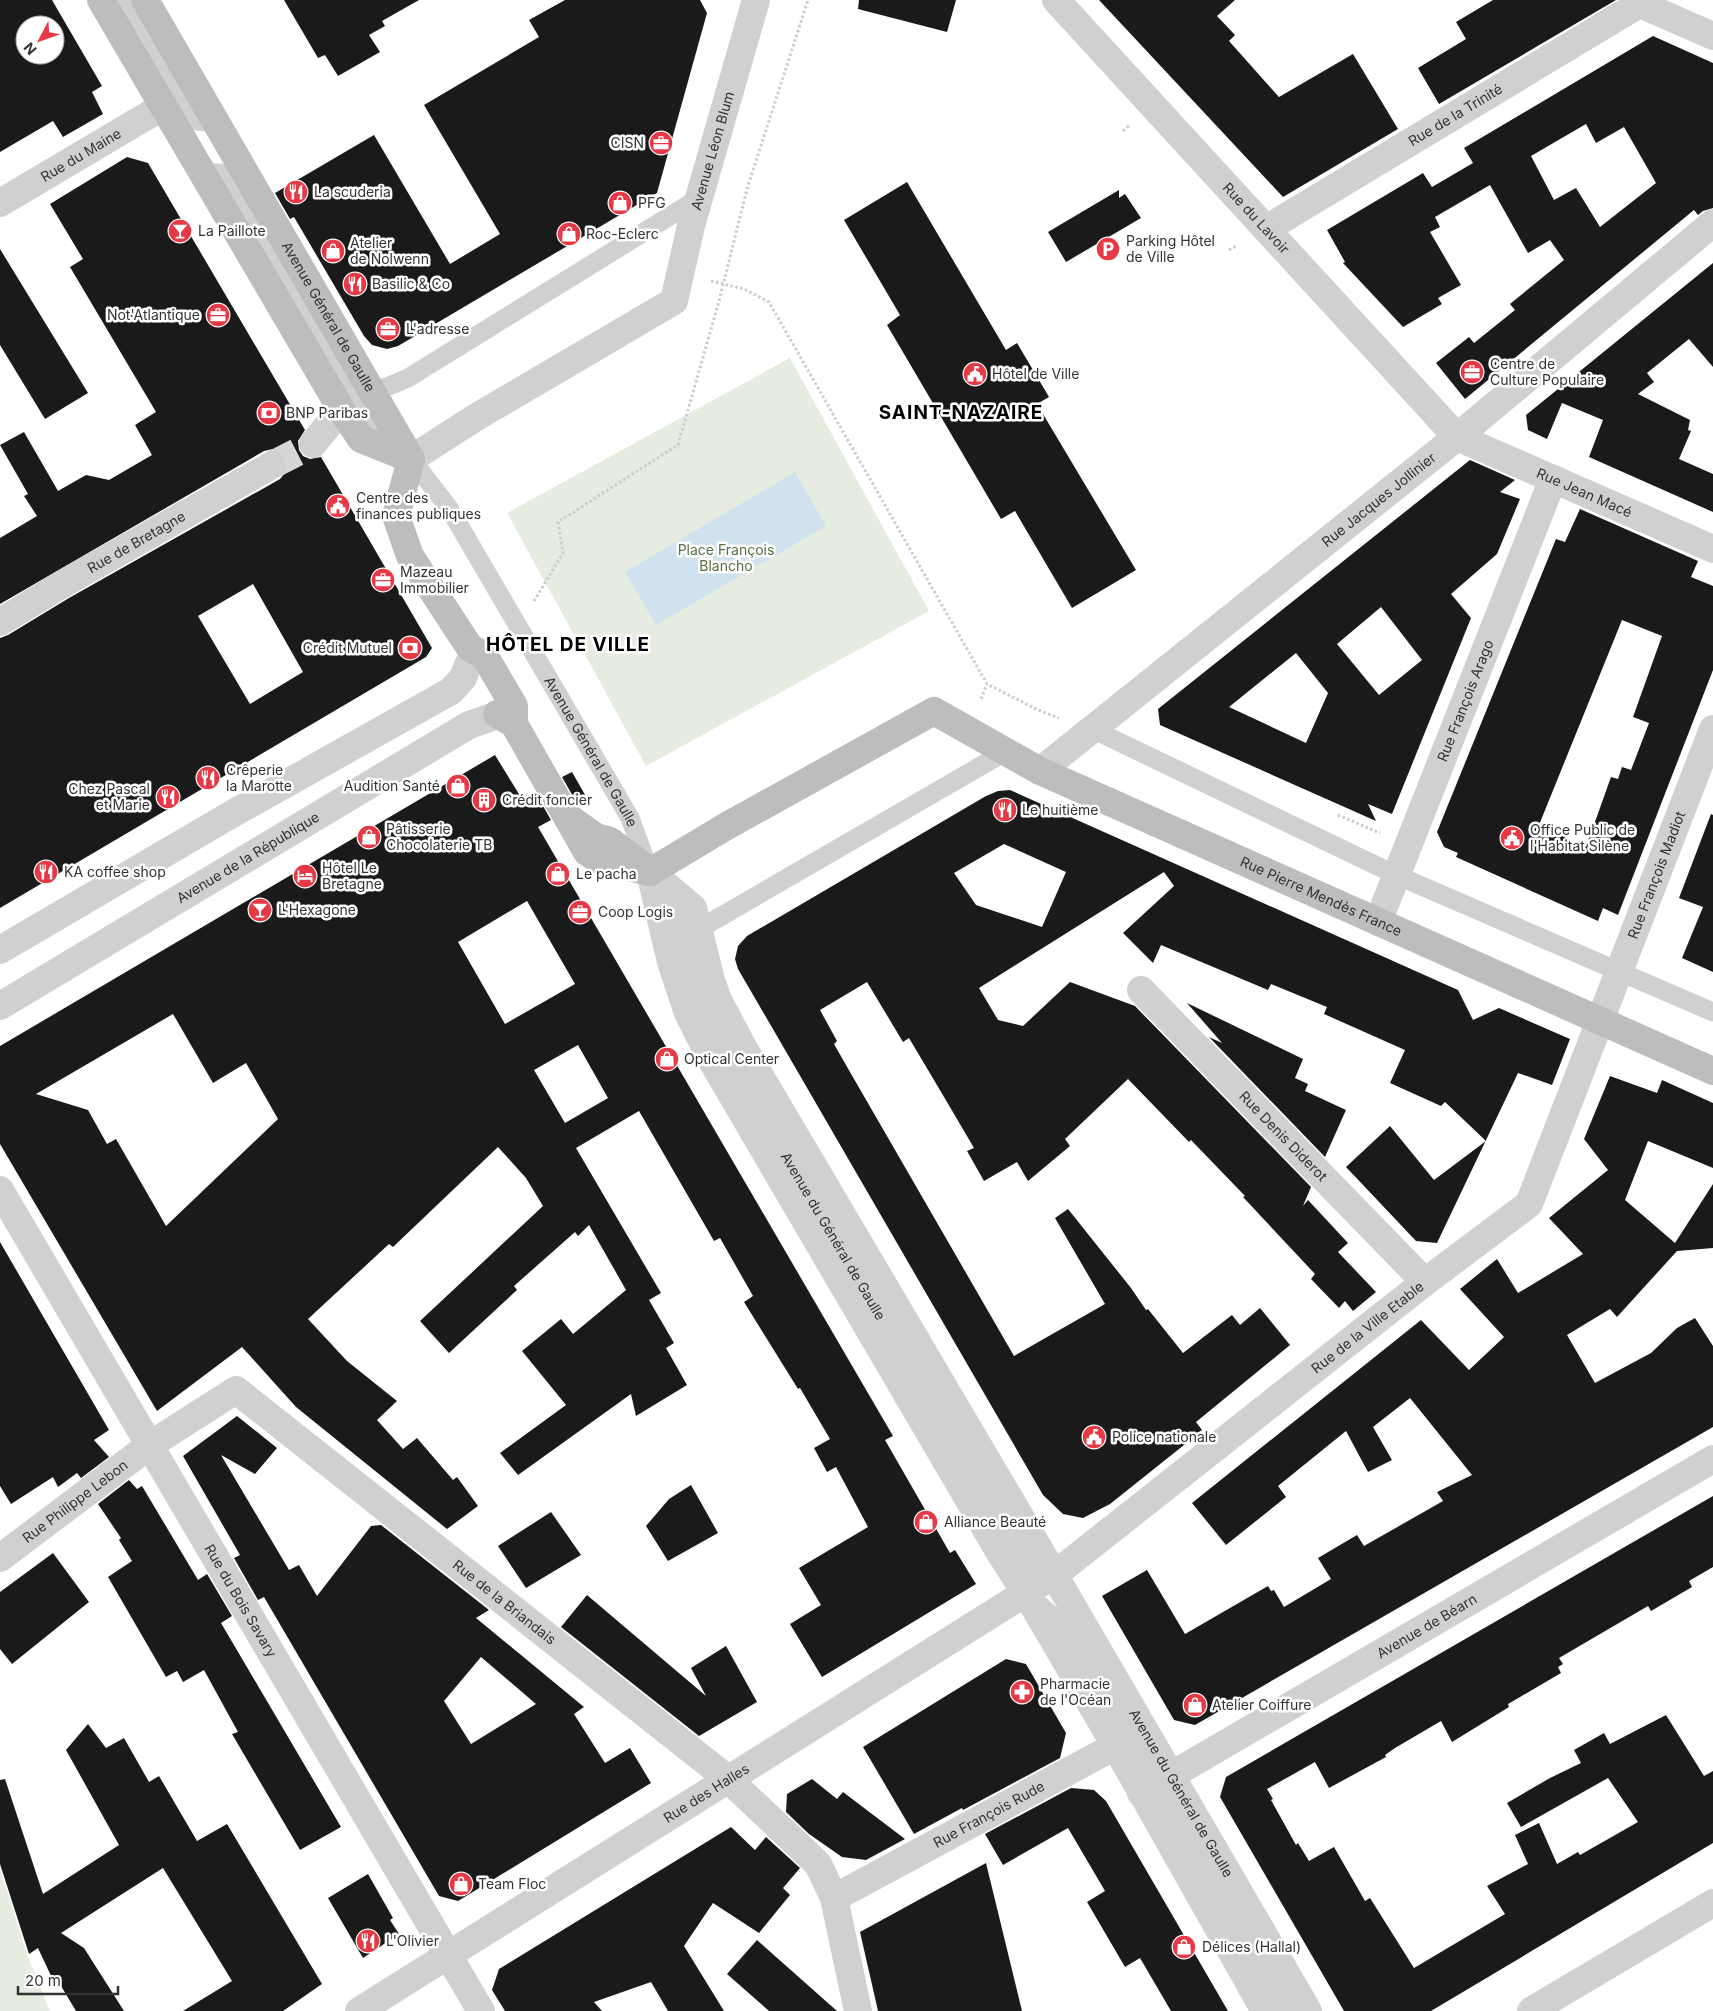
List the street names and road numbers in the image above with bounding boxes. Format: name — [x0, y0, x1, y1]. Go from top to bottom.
street label: Rue de la Trinité — [1405, 80, 1505, 149]
street label: Avenue Léon Blum — [687, 89, 737, 212]
street label: Rue du Maine — [37, 124, 124, 185]
street label: Rue du Lavoir — [1220, 179, 1293, 257]
street label: Avenue Général de Gaulle — [279, 238, 379, 395]
street label: Rue Jacques Jollinier — [1318, 448, 1439, 550]
street label: Rue Jean Macé — [1534, 464, 1635, 521]
street label: Rue de Bretagne — [84, 507, 188, 576]
street label: Rue François Arago — [1433, 637, 1497, 764]
street label: Avenue Général de Gaulle — [541, 673, 641, 829]
street label: Avenue de la République — [173, 808, 322, 906]
street label: Rue François Madiot — [1624, 808, 1688, 941]
street label: Rue Pierre Mendès France — [1238, 852, 1405, 939]
street label: Rue Denis Diderot — [1236, 1087, 1331, 1185]
street label: Avenue du Général de Gaulle — [778, 1149, 890, 1323]
street label: Rue de la Ville Etable — [1308, 1277, 1427, 1377]
street label: Rue Philippe Lebon — [19, 1456, 131, 1546]
street label: Rue du Bois Savary — [201, 1541, 281, 1660]
street label: Rue de la Briandais — [450, 1556, 560, 1648]
street label: Avenue de Béarn — [1374, 1590, 1480, 1661]
street label: Avenue du Général de Gaulle — [1126, 1706, 1237, 1880]
street label: Rue des Halles — [660, 1759, 752, 1826]
street label: Rue François Rude — [930, 1777, 1047, 1851]

